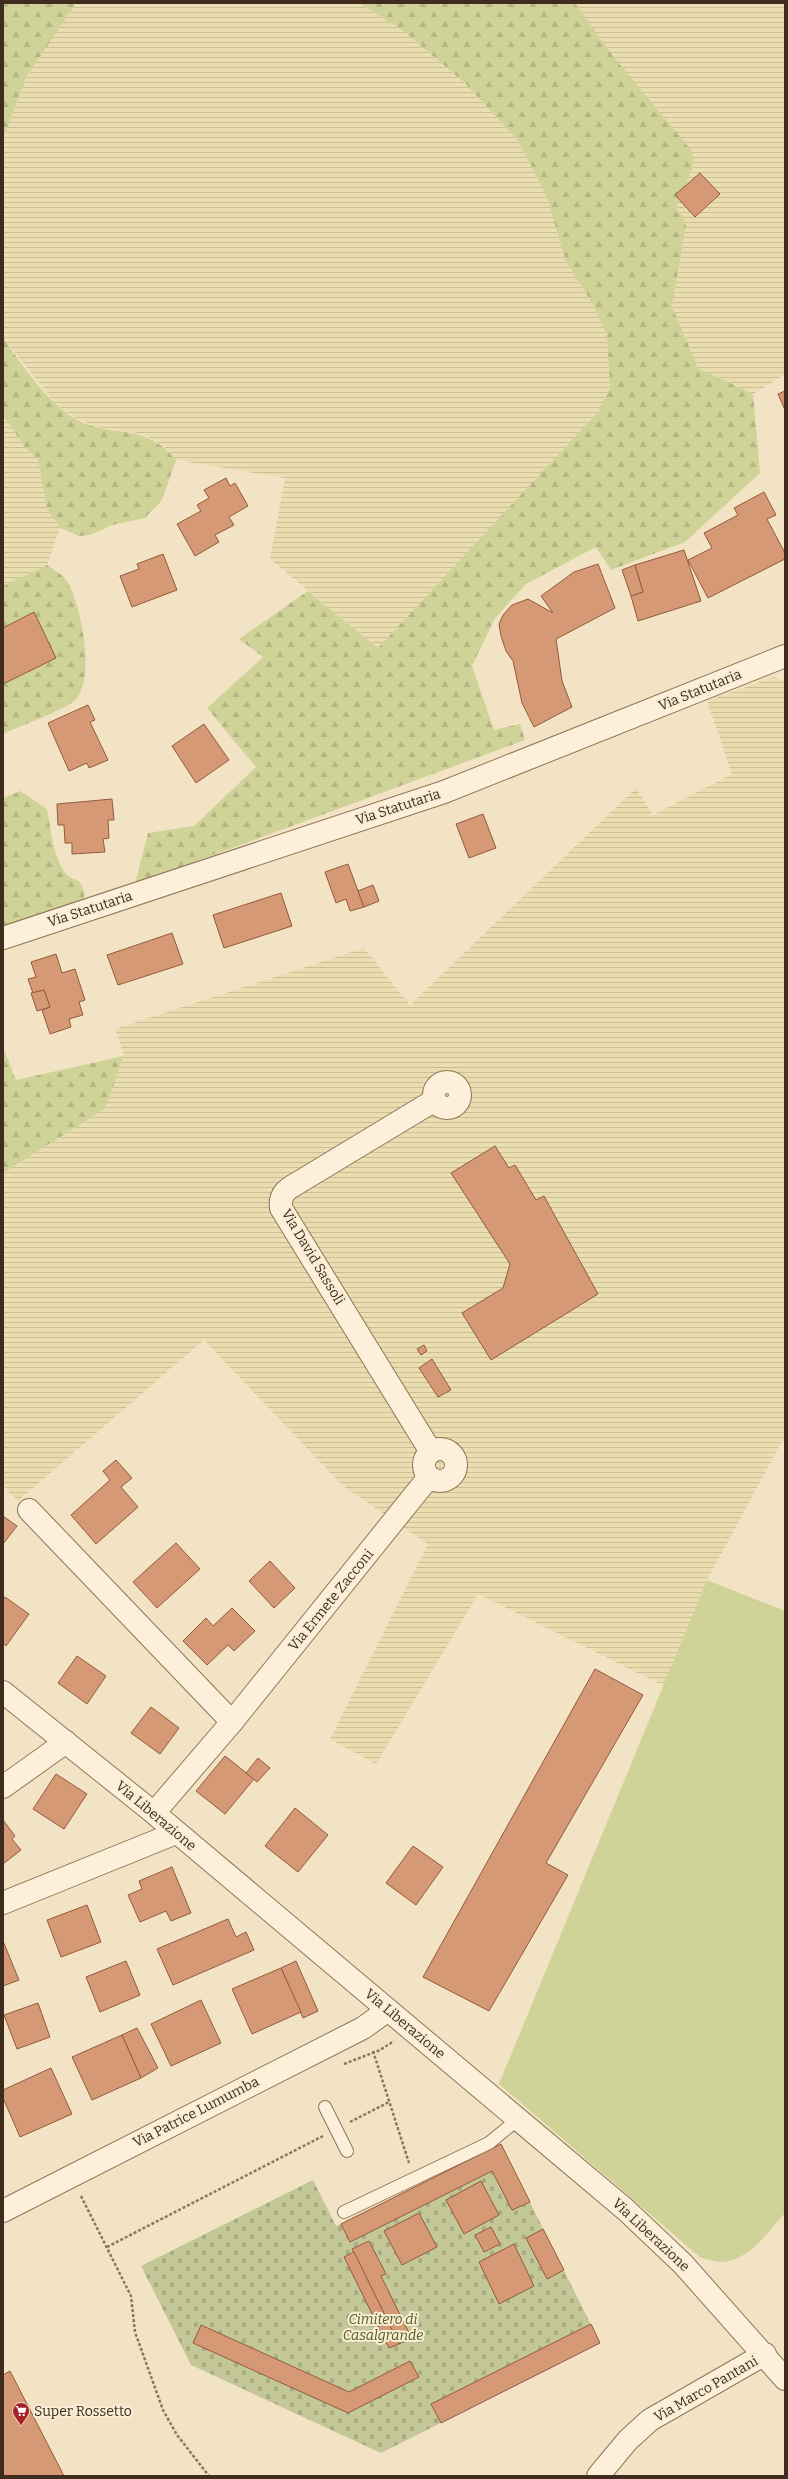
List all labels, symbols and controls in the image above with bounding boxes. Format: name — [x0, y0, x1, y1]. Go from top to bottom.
street label: Via Statutaria — [656, 665, 744, 714]
street label: Via Statutaria — [353, 785, 443, 829]
street label: Via Statutaria — [45, 887, 135, 931]
street label: Via David Sassoli — [278, 1206, 348, 1308]
street label: Via Ermete Zacconi — [285, 1546, 377, 1654]
street label: Via Liberazione — [112, 1777, 200, 1855]
street label: Via Liberazione — [361, 1985, 449, 2063]
street label: Via Patrice Lumumba — [130, 2073, 262, 2151]
street label: Via Liberazione — [609, 2195, 693, 2275]
park label: Cimitero di Casalgrande — [343, 2311, 423, 2344]
street label: Via Marco Pantani — [651, 2352, 761, 2426]
supermarket icon: Super Rossetto — [11, 2401, 31, 2426]
place label: Super Rossetto — [34, 2403, 132, 2420]

